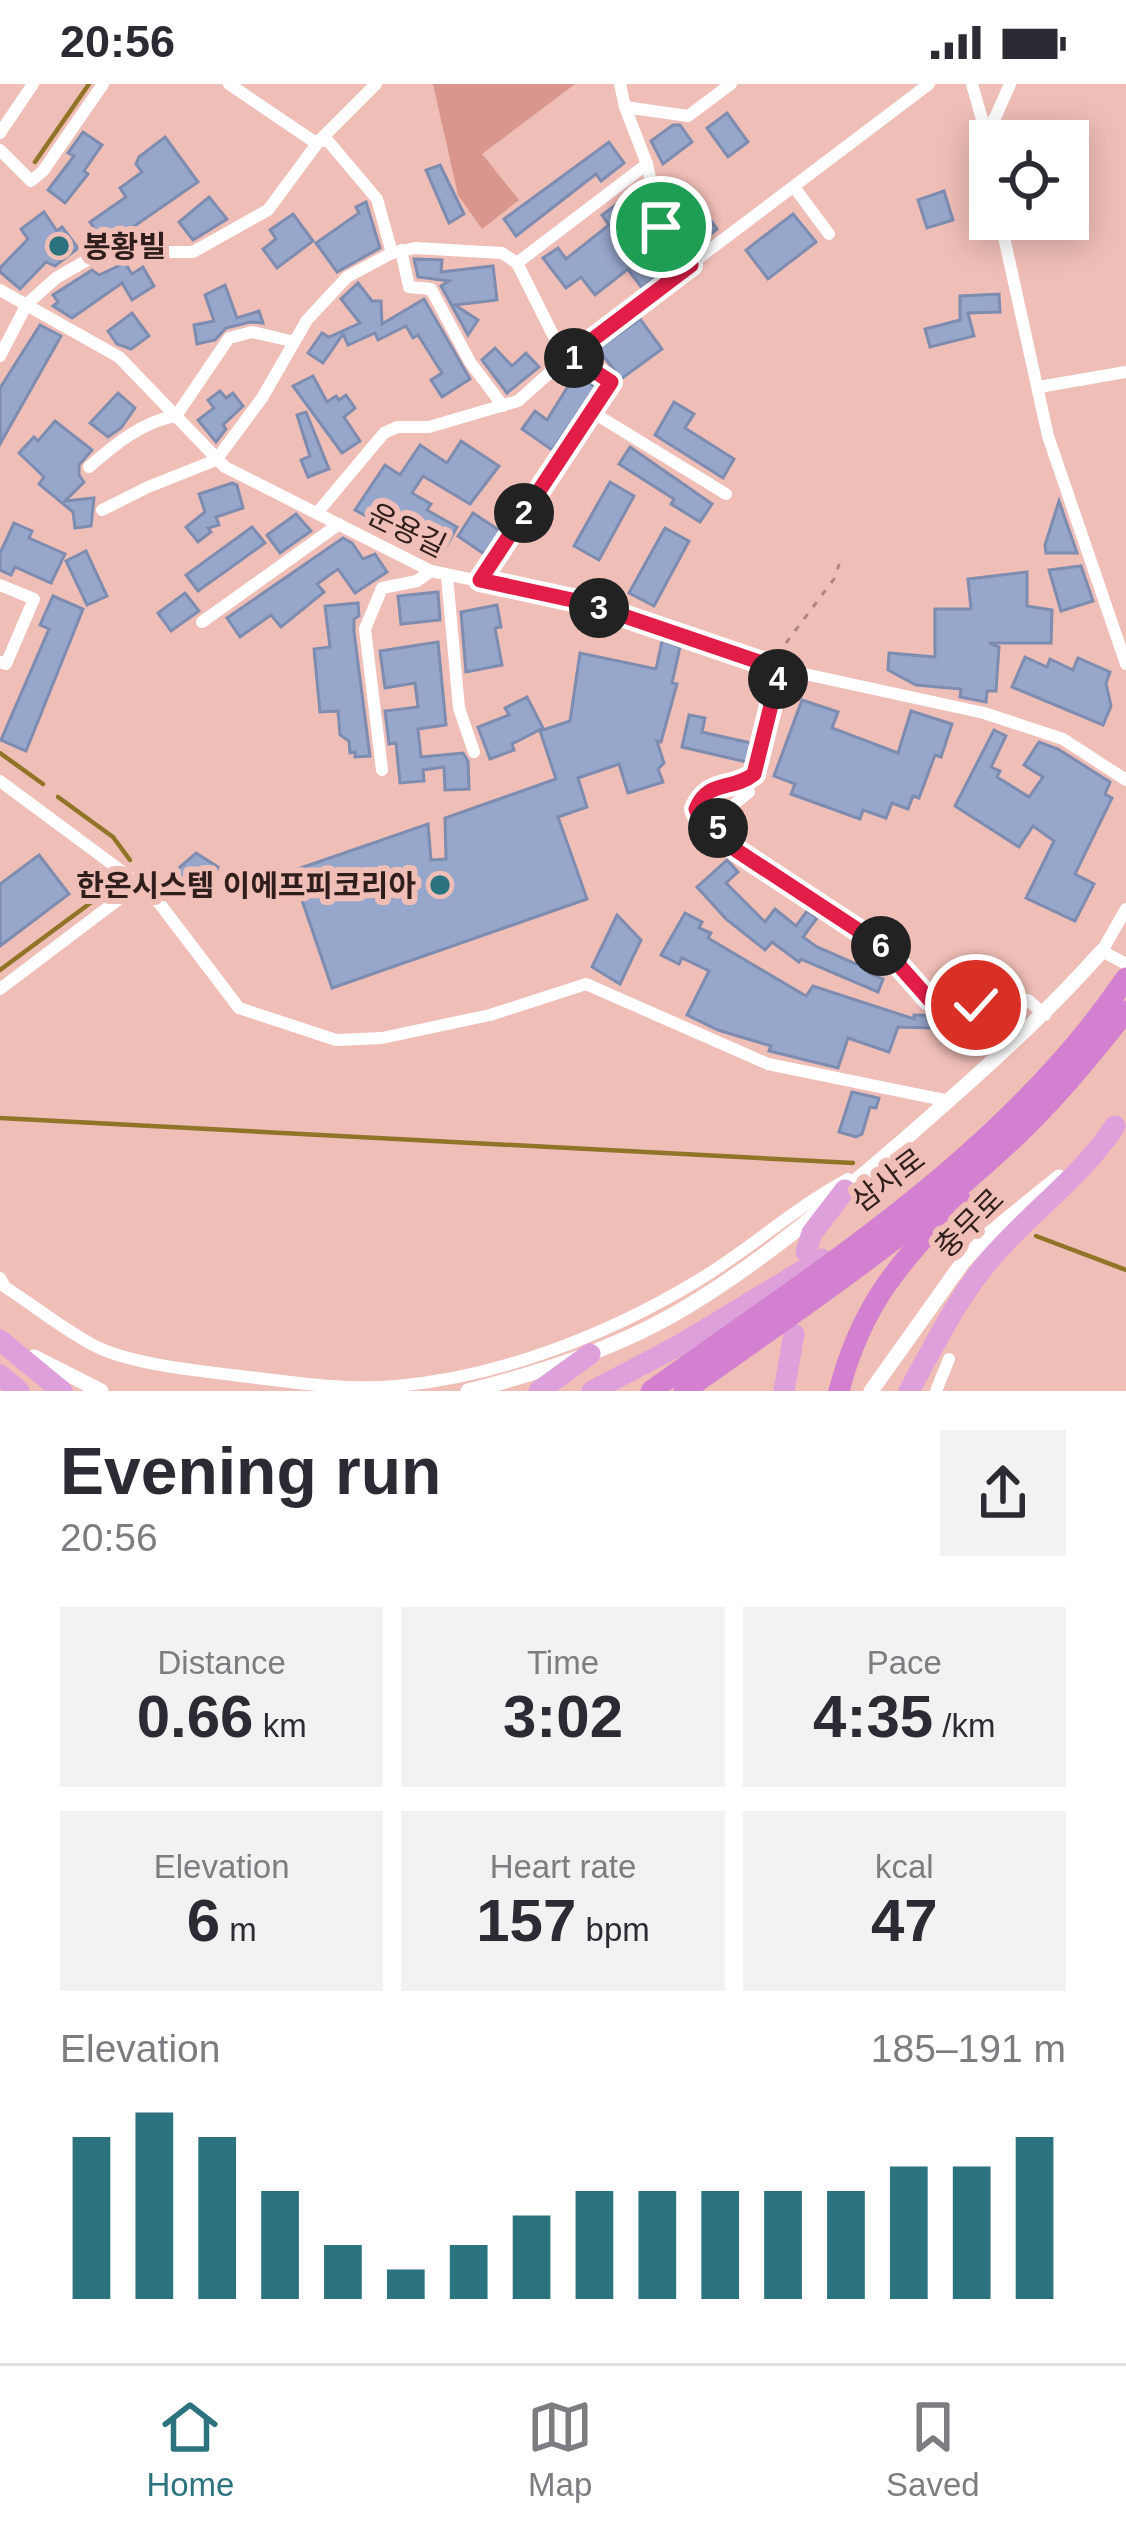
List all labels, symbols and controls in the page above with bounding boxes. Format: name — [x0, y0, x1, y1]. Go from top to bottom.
text: 20:56 — [60, 16, 175, 67]
map controls — [969, 120, 1089, 240]
button: locate — [969, 120, 1089, 240]
pin — [610, 176, 712, 278]
icon: arrive — [628, 194, 694, 260]
place label: 봉황빌 — [83, 230, 166, 263]
marker: 봉황빌 — [46, 233, 72, 259]
pin: 1 — [544, 328, 604, 388]
text: 1 — [565, 339, 583, 376]
pin: 2 — [494, 483, 554, 543]
text: 2 — [515, 494, 533, 531]
street label: 운용길 — [363, 497, 451, 563]
pin: 3 — [569, 578, 629, 638]
text: 3 — [590, 589, 608, 626]
pin: 4 — [748, 649, 808, 709]
text: 4 — [769, 660, 787, 697]
pin: 5 — [688, 798, 748, 858]
text: 5 — [709, 809, 727, 846]
place label: 한온시스템 이에프피코리아 — [76, 869, 416, 902]
marker: 한온시스템 이에프피코리아 — [427, 872, 453, 898]
pin: 6 — [851, 916, 911, 976]
text: 6 — [872, 927, 890, 964]
pin — [925, 954, 1027, 1056]
icon: check — [943, 972, 1009, 1038]
street label: 삼사로 — [845, 1142, 931, 1218]
street label: 충무로 — [928, 1182, 1010, 1264]
button: share — [940, 1430, 1066, 1556]
text: Evening run — [60, 1434, 441, 1508]
text: 20:56 — [60, 1516, 158, 1559]
text: Distance — [157, 1644, 286, 1681]
text: Time — [527, 1644, 599, 1681]
text: Pace — [867, 1644, 942, 1681]
text: 0.66 — [137, 1683, 253, 1750]
text: 3:02 — [503, 1683, 623, 1750]
text: 4:35 — [813, 1683, 933, 1750]
text: km — [253, 1707, 307, 1744]
text: /km — [933, 1707, 996, 1744]
text: Elevation — [154, 1848, 290, 1885]
text: Heart rate — [490, 1848, 636, 1885]
text: kcal — [875, 1848, 934, 1885]
text: 6 — [187, 1887, 220, 1954]
text: 157 — [476, 1887, 576, 1954]
text: 47 — [871, 1887, 938, 1954]
text: m — [220, 1911, 257, 1948]
text: bpm — [576, 1911, 650, 1948]
text: Elevation — [60, 2027, 220, 2070]
text: 185–191 m — [871, 2027, 1066, 2070]
tab: Home — [146, 2394, 234, 2504]
tab: Map — [527, 2394, 593, 2504]
tab: Saved — [886, 2394, 980, 2504]

